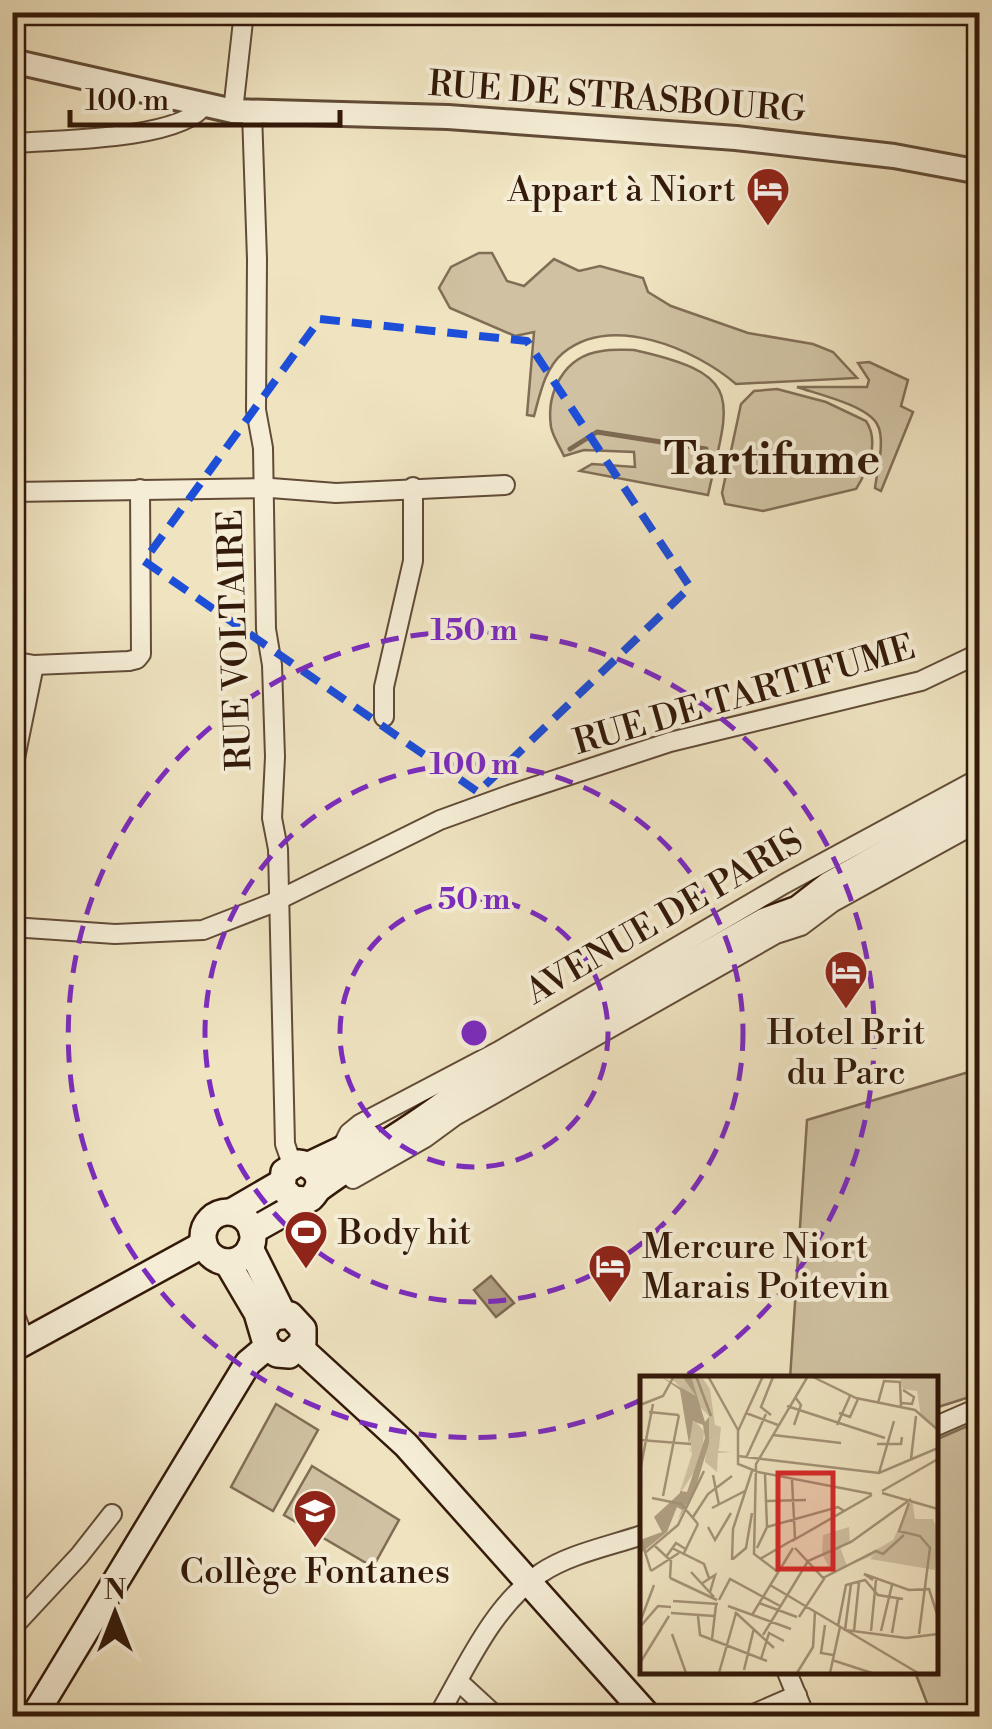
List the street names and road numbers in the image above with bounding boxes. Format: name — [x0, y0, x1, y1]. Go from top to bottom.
street label: RUE DE STRASBOURG — [427, 63, 807, 132]
street label: RUE VOLTAIRE — [209, 509, 262, 771]
street label: RUE DE TARTIFUME — [569, 626, 920, 765]
street label: AVENUE DE PARIS — [517, 820, 811, 1015]

